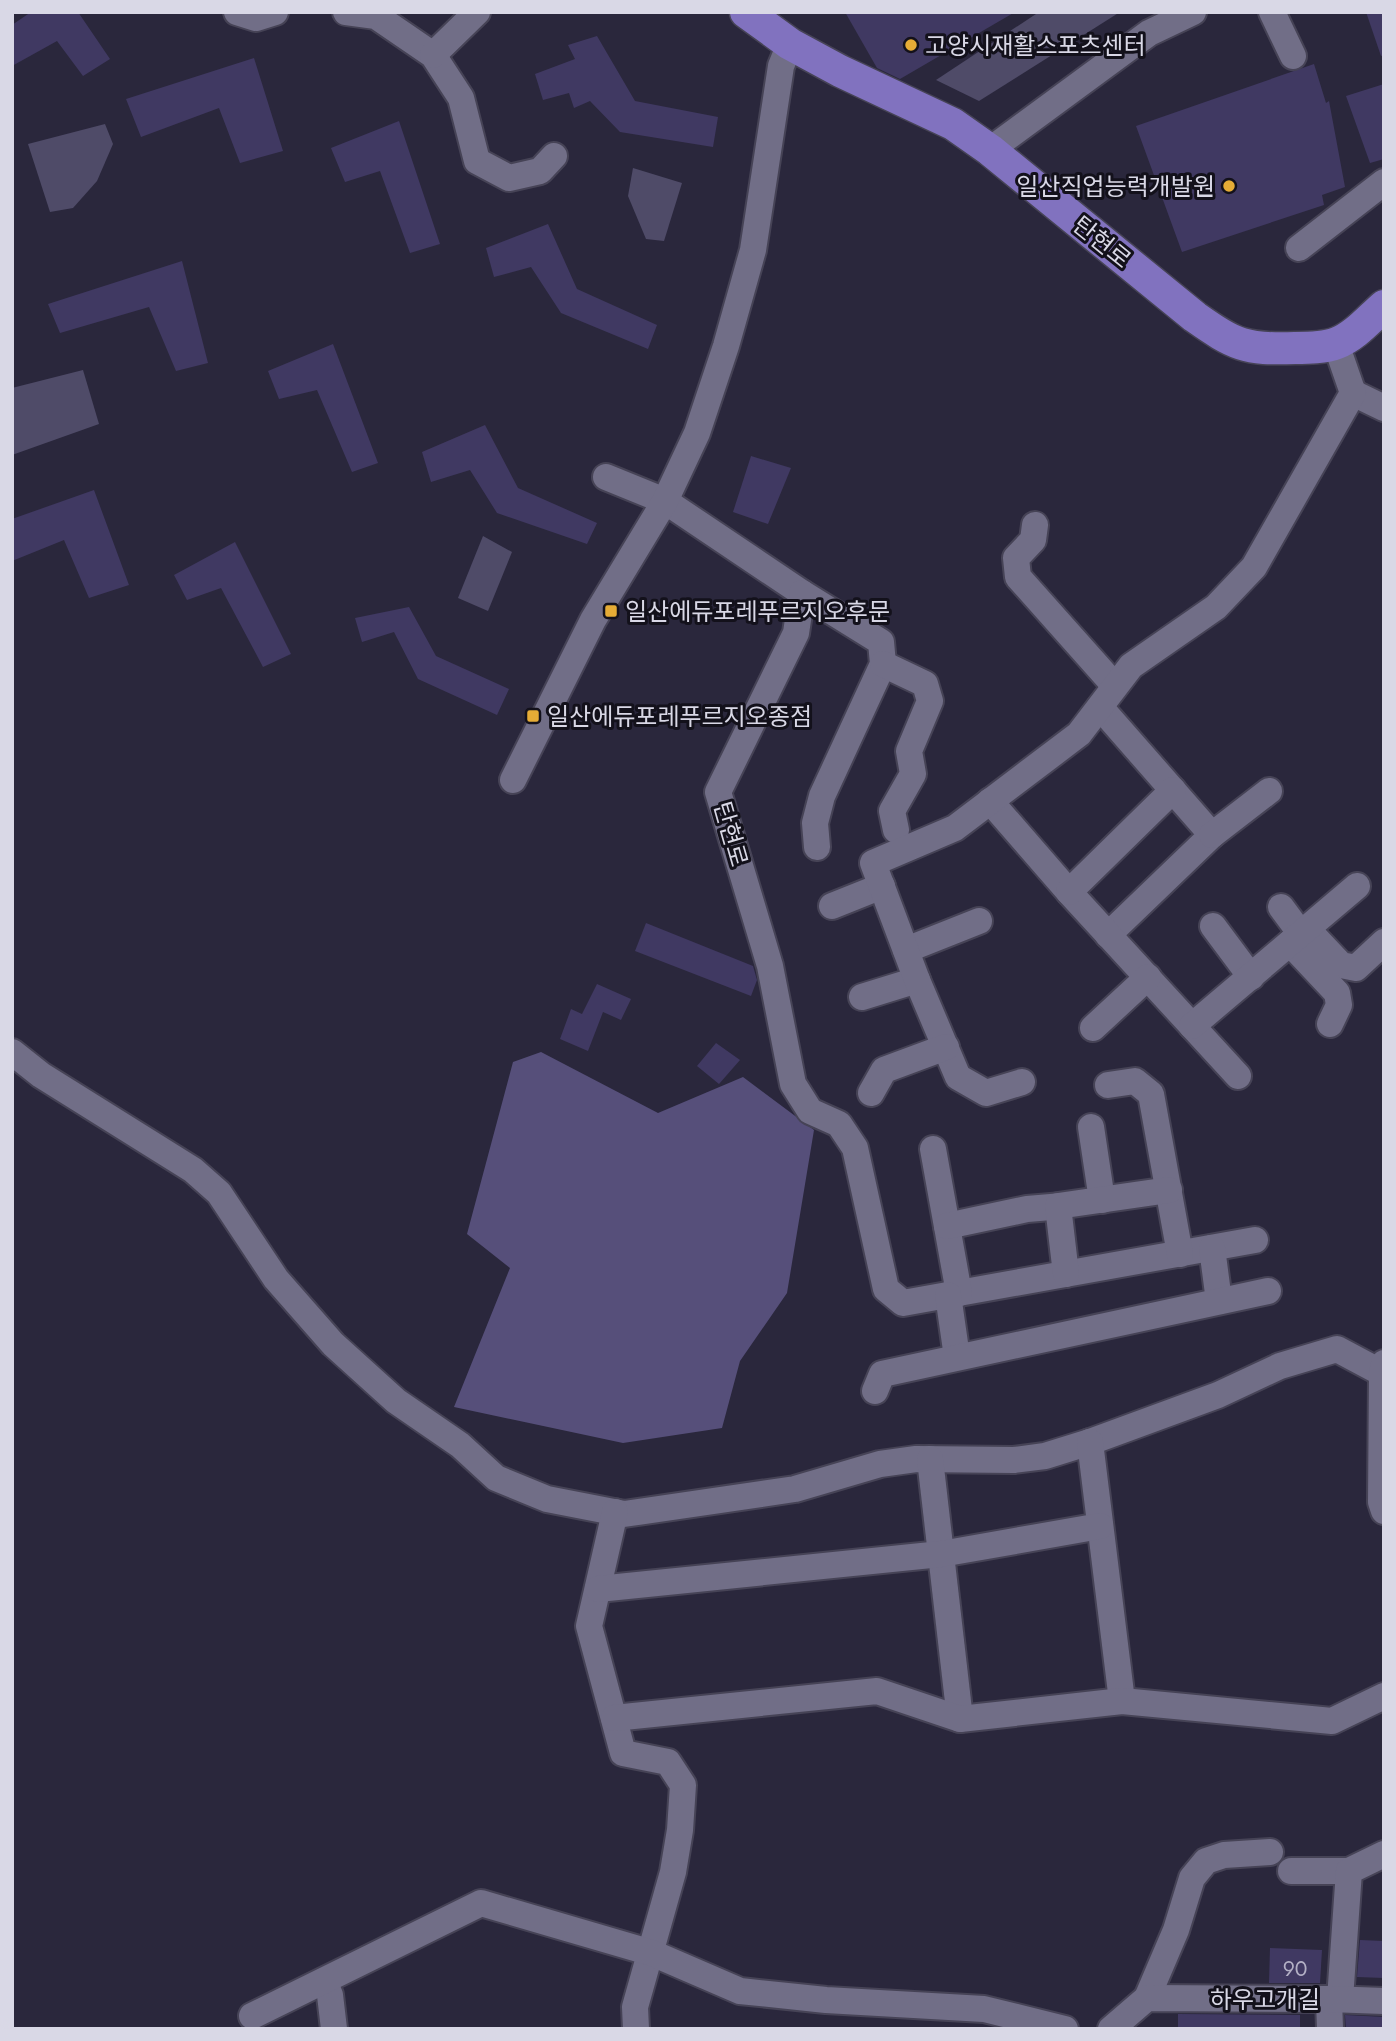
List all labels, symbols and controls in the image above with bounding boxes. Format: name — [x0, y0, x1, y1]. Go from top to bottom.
place label: 고양시재활스포츠센터 — [925, 28, 1146, 63]
marker: 고양시재활스포츠센터 — [903, 37, 919, 53]
place label: 일산직업능력개발원 — [1016, 169, 1215, 204]
marker: 일산직업능력개발원 — [1221, 178, 1237, 194]
street label: 탄현로 — [1065, 208, 1139, 276]
place label: 일산에듀포레푸르지오후문 — [625, 594, 890, 629]
marker: 일산에듀포레푸르지오후문 — [603, 603, 619, 619]
place label: 일산에듀포레푸르지오종점 — [547, 699, 812, 734]
marker: 일산에듀포레푸르지오종점 — [525, 708, 541, 724]
street label: 탄현로 — [705, 797, 757, 871]
house number: 90 — [1283, 1954, 1307, 1984]
street label: 하우고개길 — [1210, 1982, 1320, 2017]

